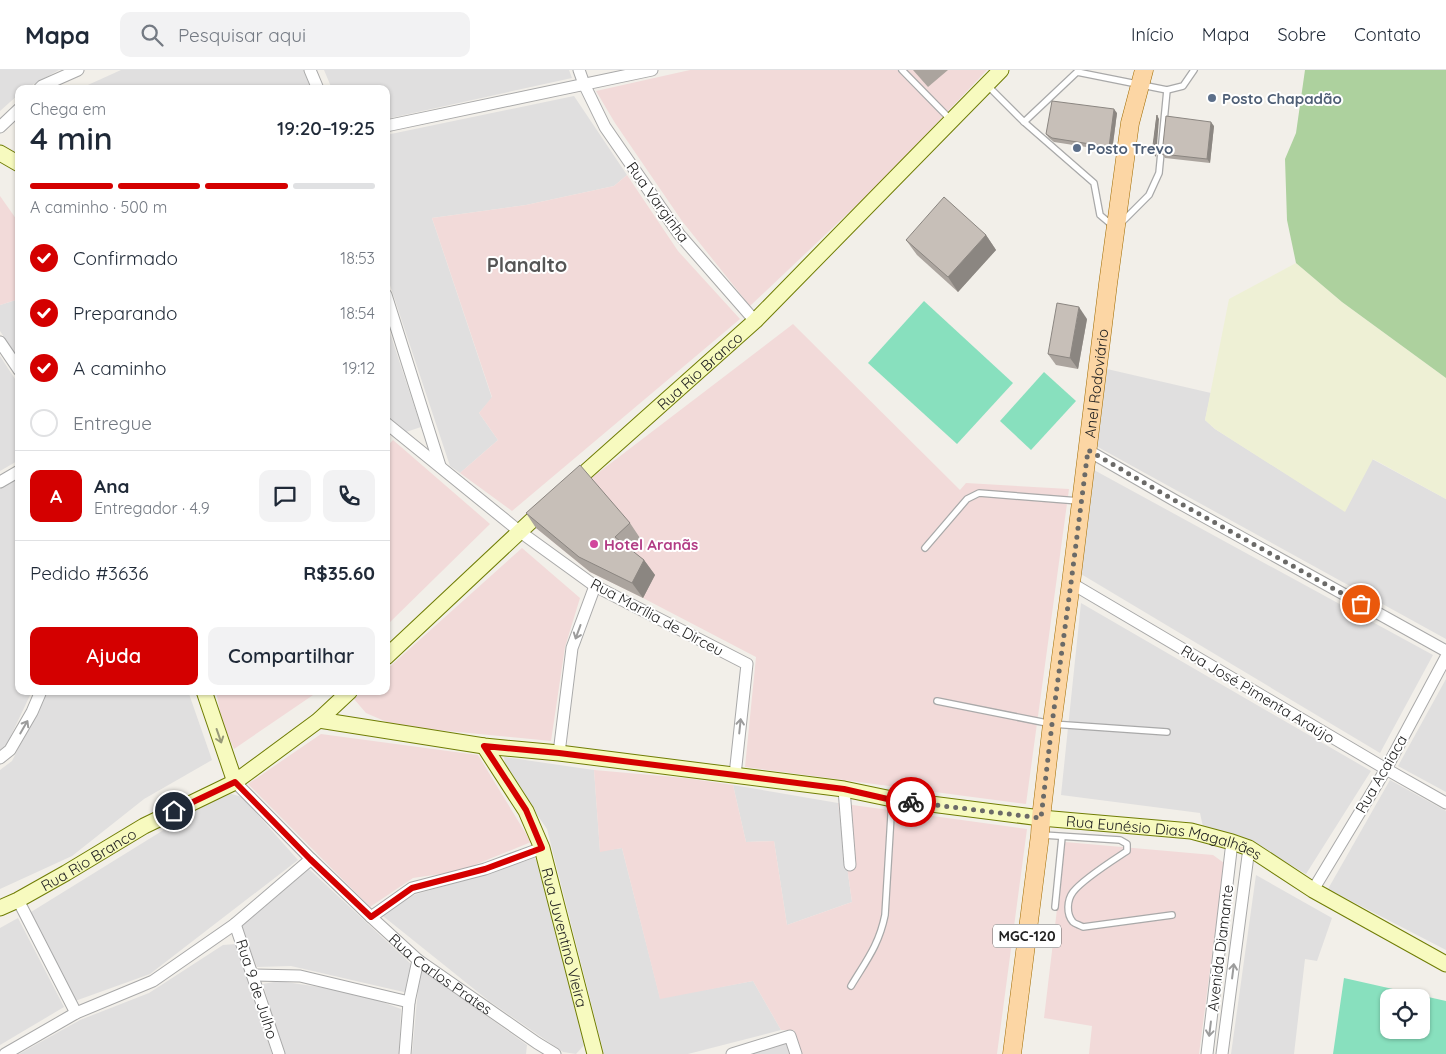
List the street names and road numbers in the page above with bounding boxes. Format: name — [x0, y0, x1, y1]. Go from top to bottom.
street label: Rua Varginha — [622, 158, 694, 246]
street label: Rua Rio Branco — [653, 328, 746, 414]
street label: Anel Rodoviário — [1080, 328, 1112, 439]
street label: Rua Marília de Dirceu — [587, 574, 727, 660]
street label: Rua José Pimenta Araújo — [1178, 641, 1338, 747]
street label: Rua Acaiaca — [1351, 731, 1411, 817]
street label: Rua Eunésio Dias Magalhães — [1065, 811, 1266, 864]
street label: Rua Rio Branco — [37, 823, 140, 895]
street label: Rua Juventino Vieira — [538, 865, 592, 1009]
street label: Avenida Diamante — [1203, 883, 1237, 1013]
road number: MGC-120 — [993, 924, 1061, 948]
street label: Rua Carlos Prates — [385, 929, 496, 1019]
street label: Rua 9 de Julho — [232, 937, 282, 1041]

